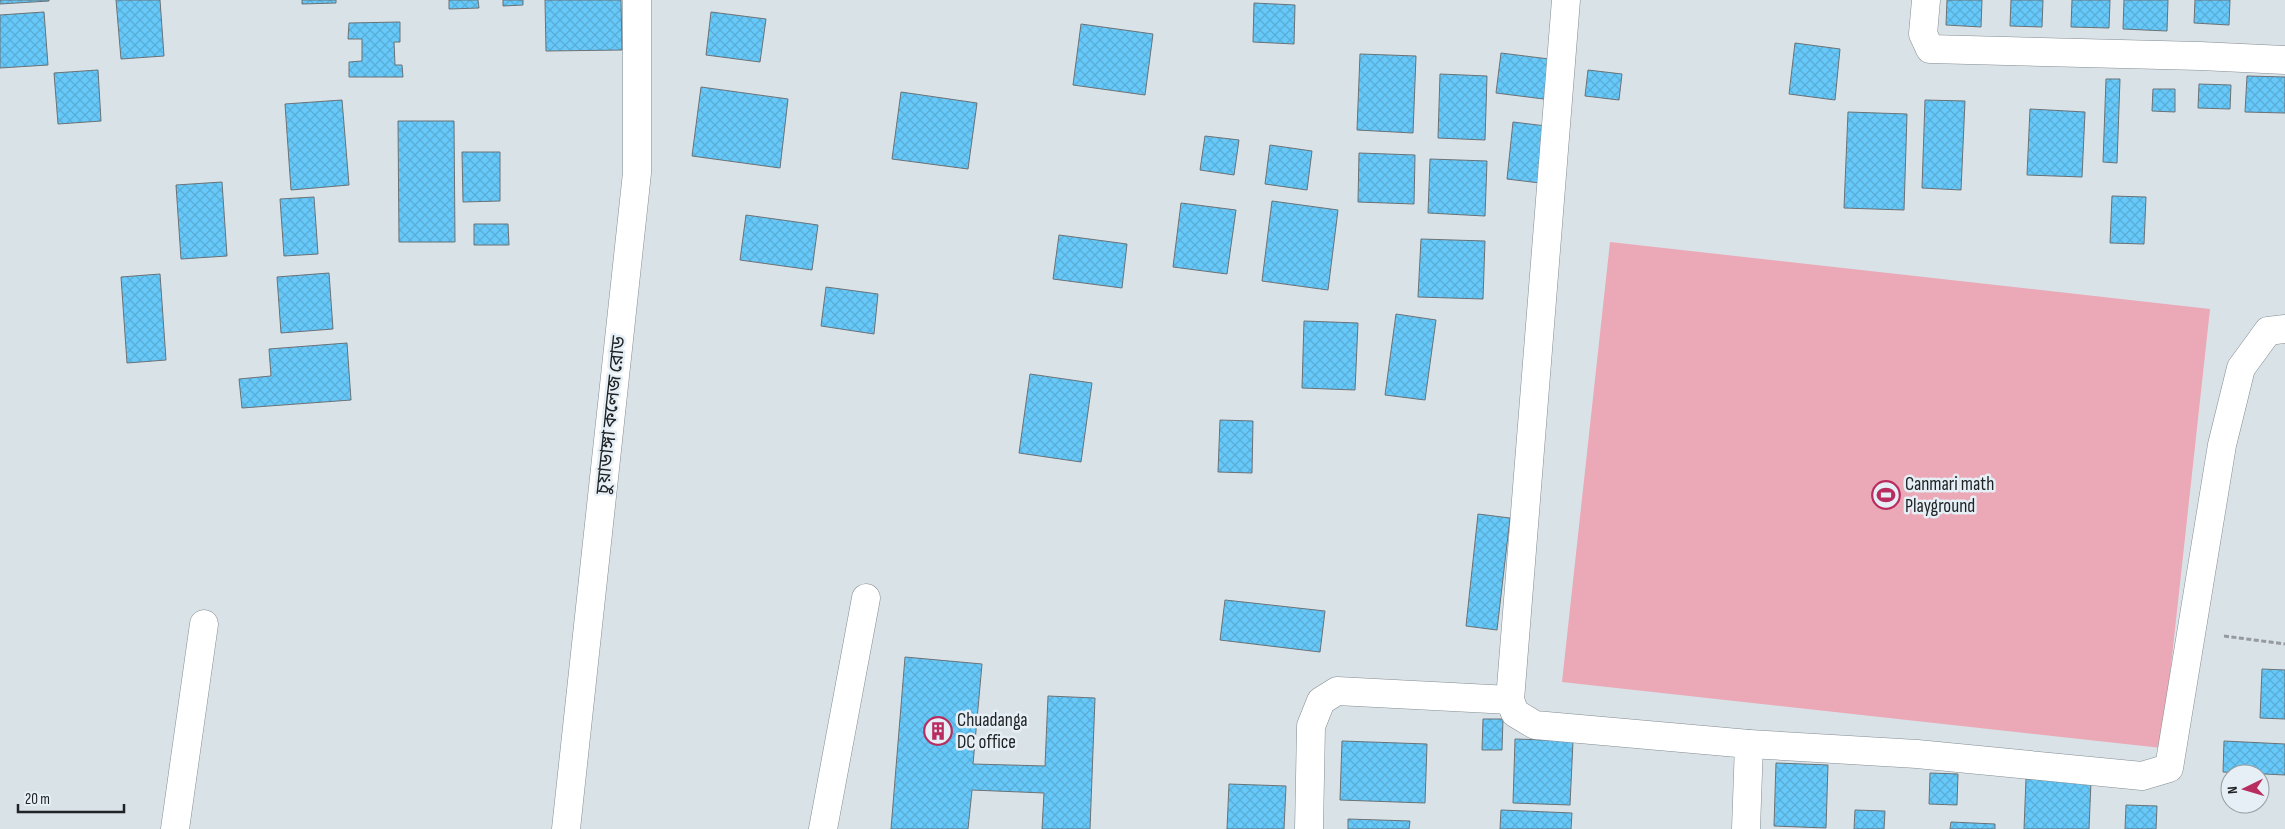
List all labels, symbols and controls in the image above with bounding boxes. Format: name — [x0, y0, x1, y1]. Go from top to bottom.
street label: চুয়াডাঙ্গা কলেজ রোড — [591, 334, 631, 496]
place label: Canmari math Playground — [1905, 473, 1994, 518]
sports icon: Canmari math Playground — [1871, 480, 1901, 510]
place label: Chuadanga DC office — [957, 709, 1028, 754]
building icon: Chuadanga DC office — [923, 716, 953, 746]
north arrow — [2220, 764, 2270, 814]
scale bar — [18, 782, 124, 814]
text: N — [2224, 786, 2241, 795]
text: 20 m — [25, 790, 50, 809]

